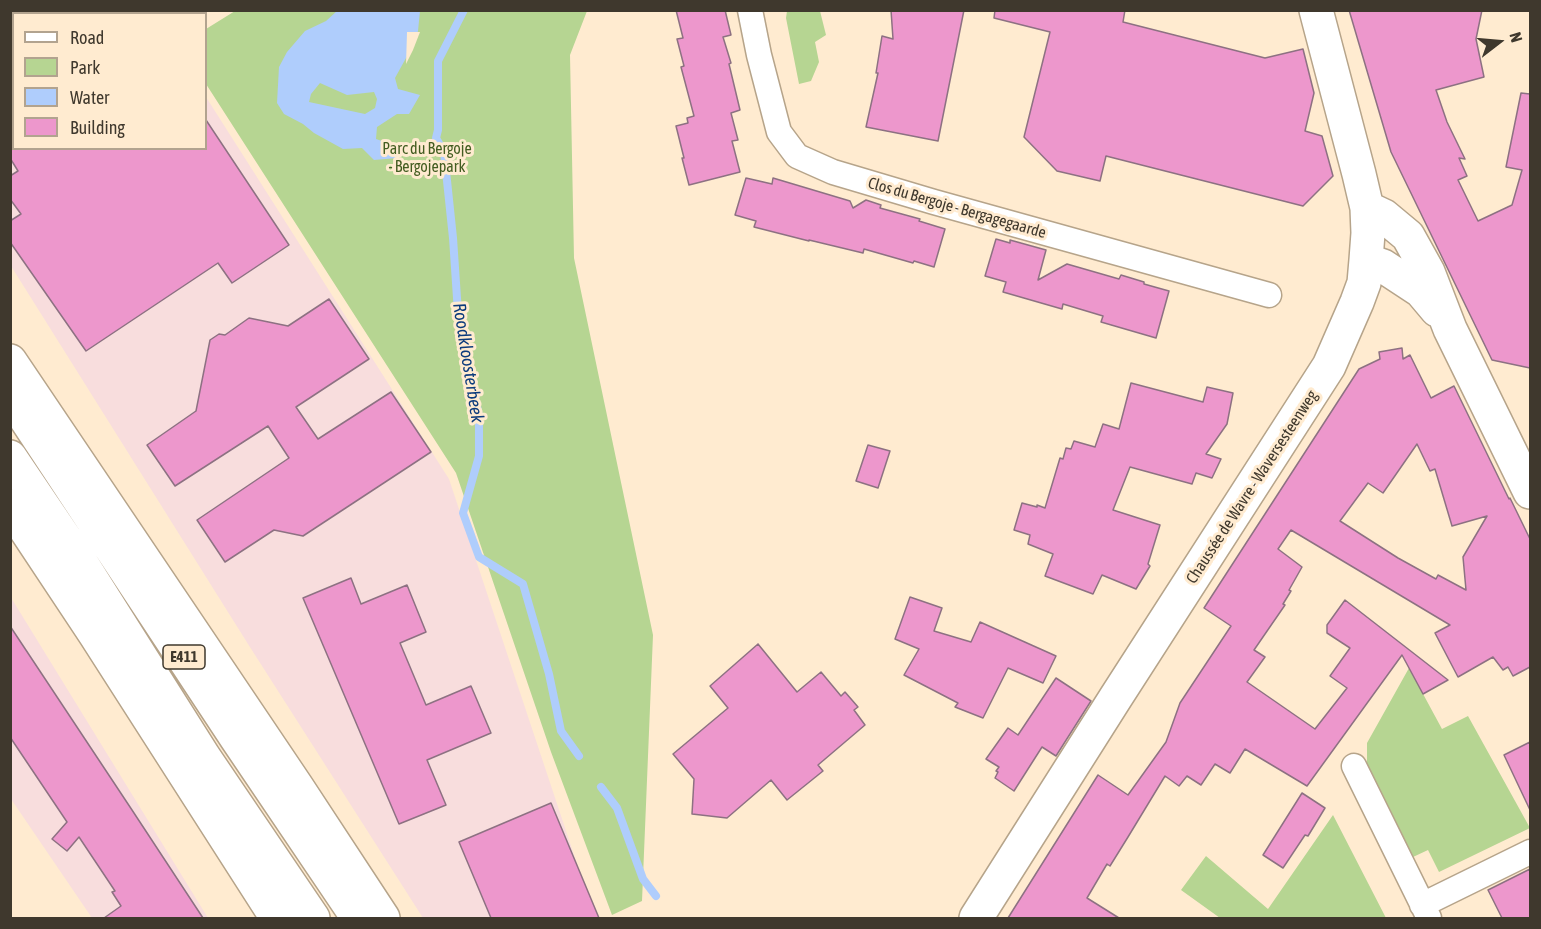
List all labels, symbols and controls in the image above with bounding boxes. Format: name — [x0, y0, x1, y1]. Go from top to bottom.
legend — [12, 12, 207, 150]
north arrow — [1469, 12, 1529, 72]
text: Road — [70, 27, 104, 48]
text: N — [1506, 30, 1526, 44]
text: Park — [70, 57, 100, 78]
text: Water — [70, 87, 109, 108]
text: Building — [70, 117, 125, 138]
park label: Parc du Bergoje - Bergojepark — [382, 139, 472, 177]
street label: Clos du Bergoje - Bergagegaarde — [866, 173, 1048, 243]
water label: Roodkloosterbeek — [448, 302, 488, 424]
street label: Chaussée de Wavre - Waversesteenweg — [1182, 387, 1322, 587]
road number: E411 — [163, 645, 205, 669]

